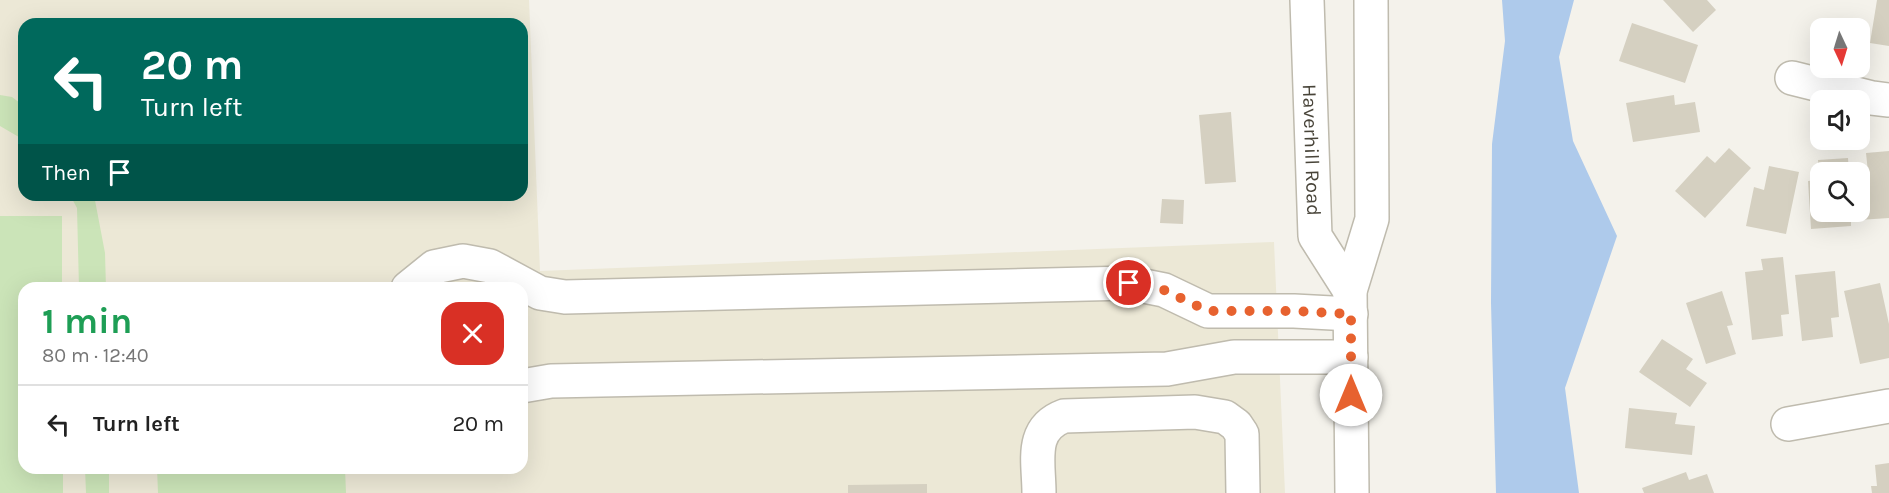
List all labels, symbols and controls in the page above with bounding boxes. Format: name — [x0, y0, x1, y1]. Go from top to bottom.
north arrow — [1810, 18, 1870, 78]
map controls — [1810, 18, 1870, 222]
text: 20 m — [141, 40, 243, 90]
icon: left — [42, 42, 120, 120]
street label: Haverhill Road — [1298, 84, 1326, 216]
button: sound — [1810, 90, 1870, 150]
text: Turn left — [141, 91, 242, 123]
icon: arrive — [103, 156, 136, 189]
text: Then — [42, 160, 91, 186]
button: search — [1810, 162, 1870, 222]
pin — [1103, 257, 1154, 308]
icon: arrive — [1112, 266, 1145, 299]
text: 1 min — [42, 300, 132, 342]
button: close — [441, 302, 504, 365]
text: 80 m · 12:40 — [42, 344, 149, 367]
position arrow — [1319, 363, 1383, 427]
icon: left — [42, 408, 75, 441]
text: Turn left — [93, 411, 180, 437]
text: 20 m — [452, 411, 504, 437]

